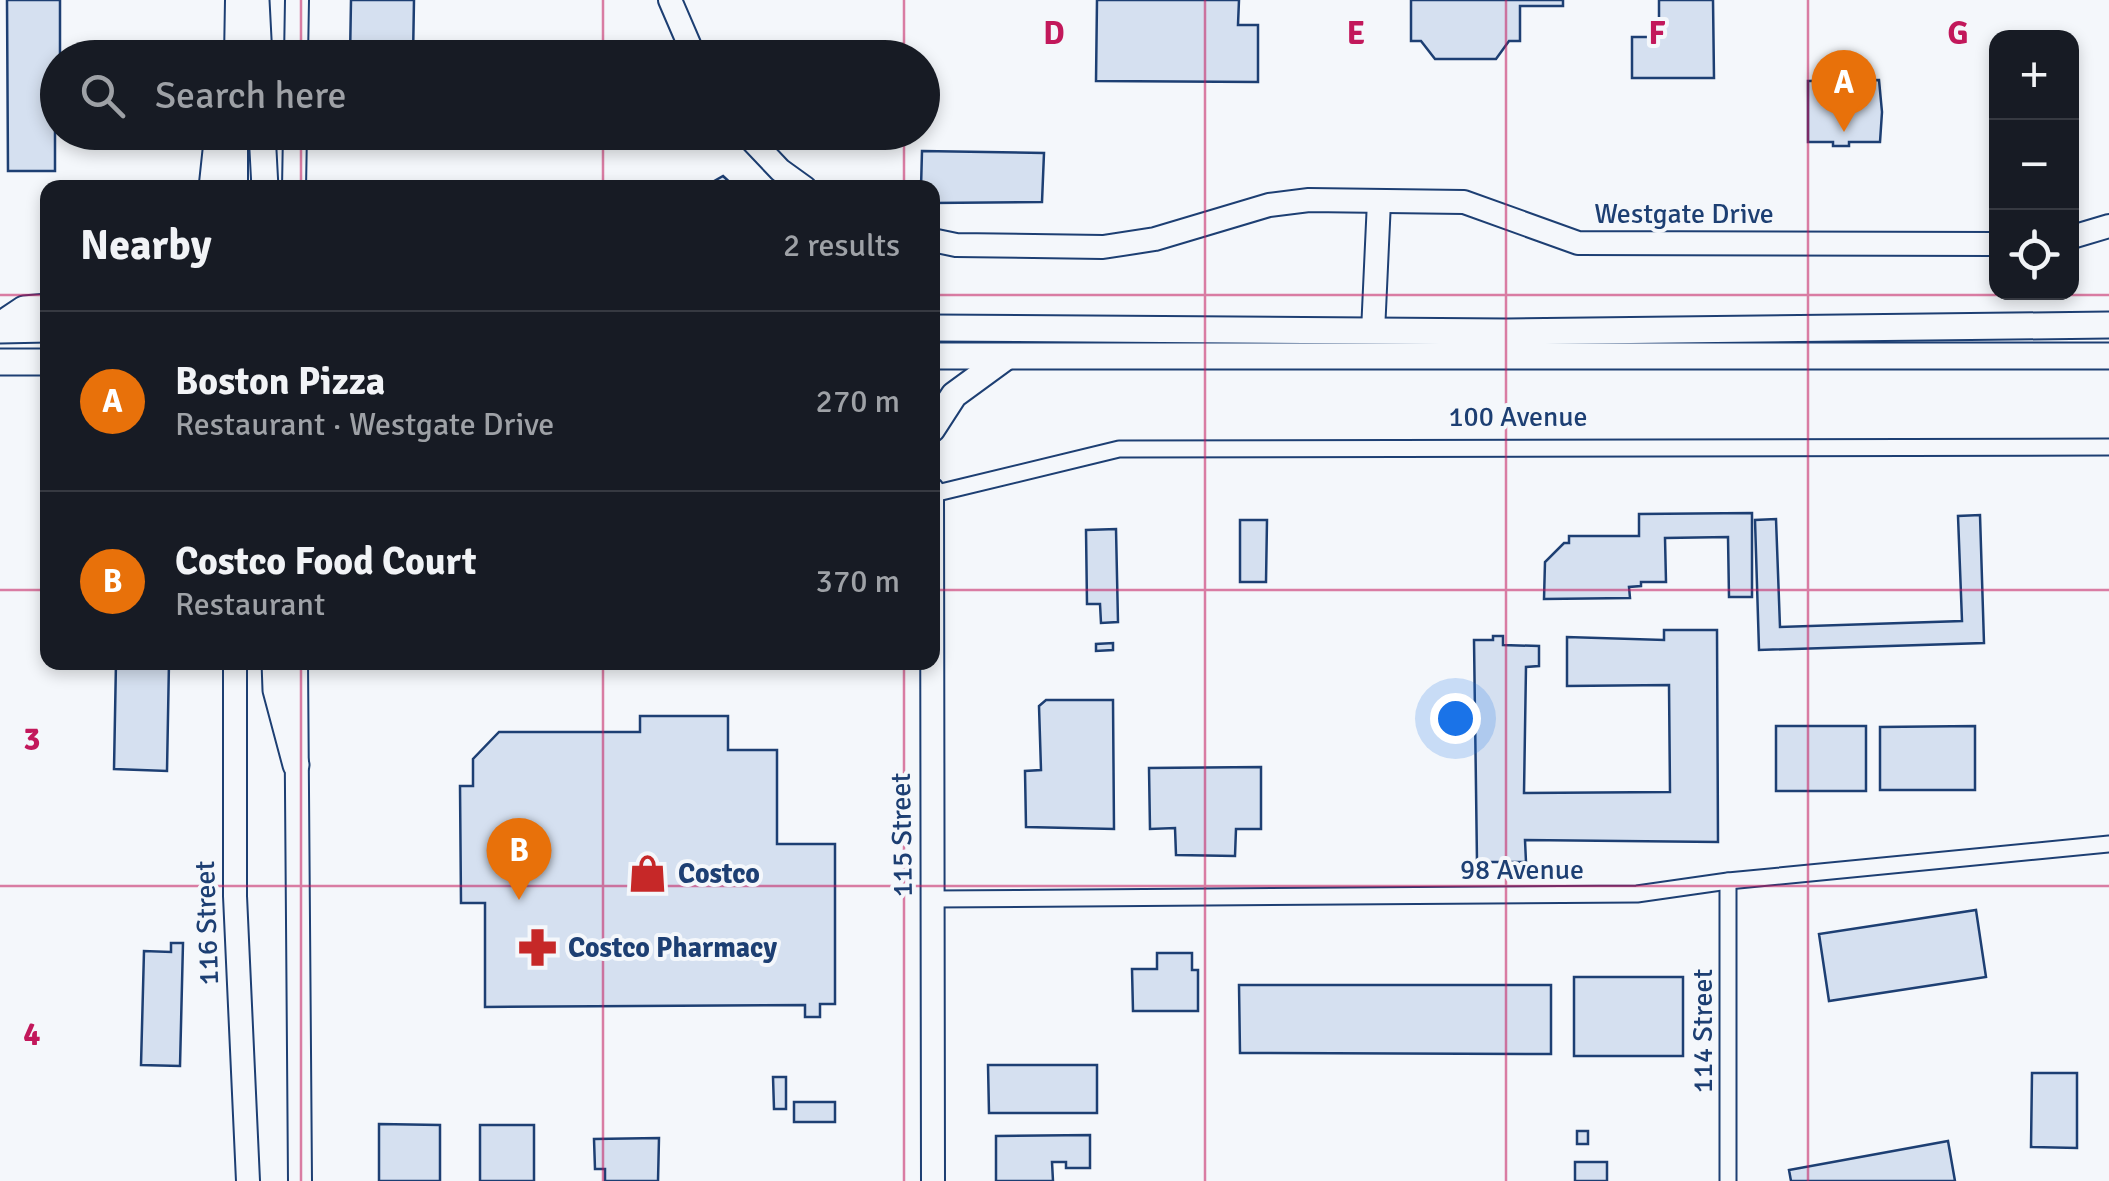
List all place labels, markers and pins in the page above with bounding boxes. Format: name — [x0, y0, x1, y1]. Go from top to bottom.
pin: A — [1812, 49, 1876, 132]
pin: B — [486, 818, 552, 900]
shop icon: Costco — [627, 853, 669, 895]
place label: Costco — [678, 857, 760, 891]
pharmacy icon: Costco Pharmacy — [517, 927, 559, 969]
place label: Costco Pharmacy — [568, 931, 777, 965]

